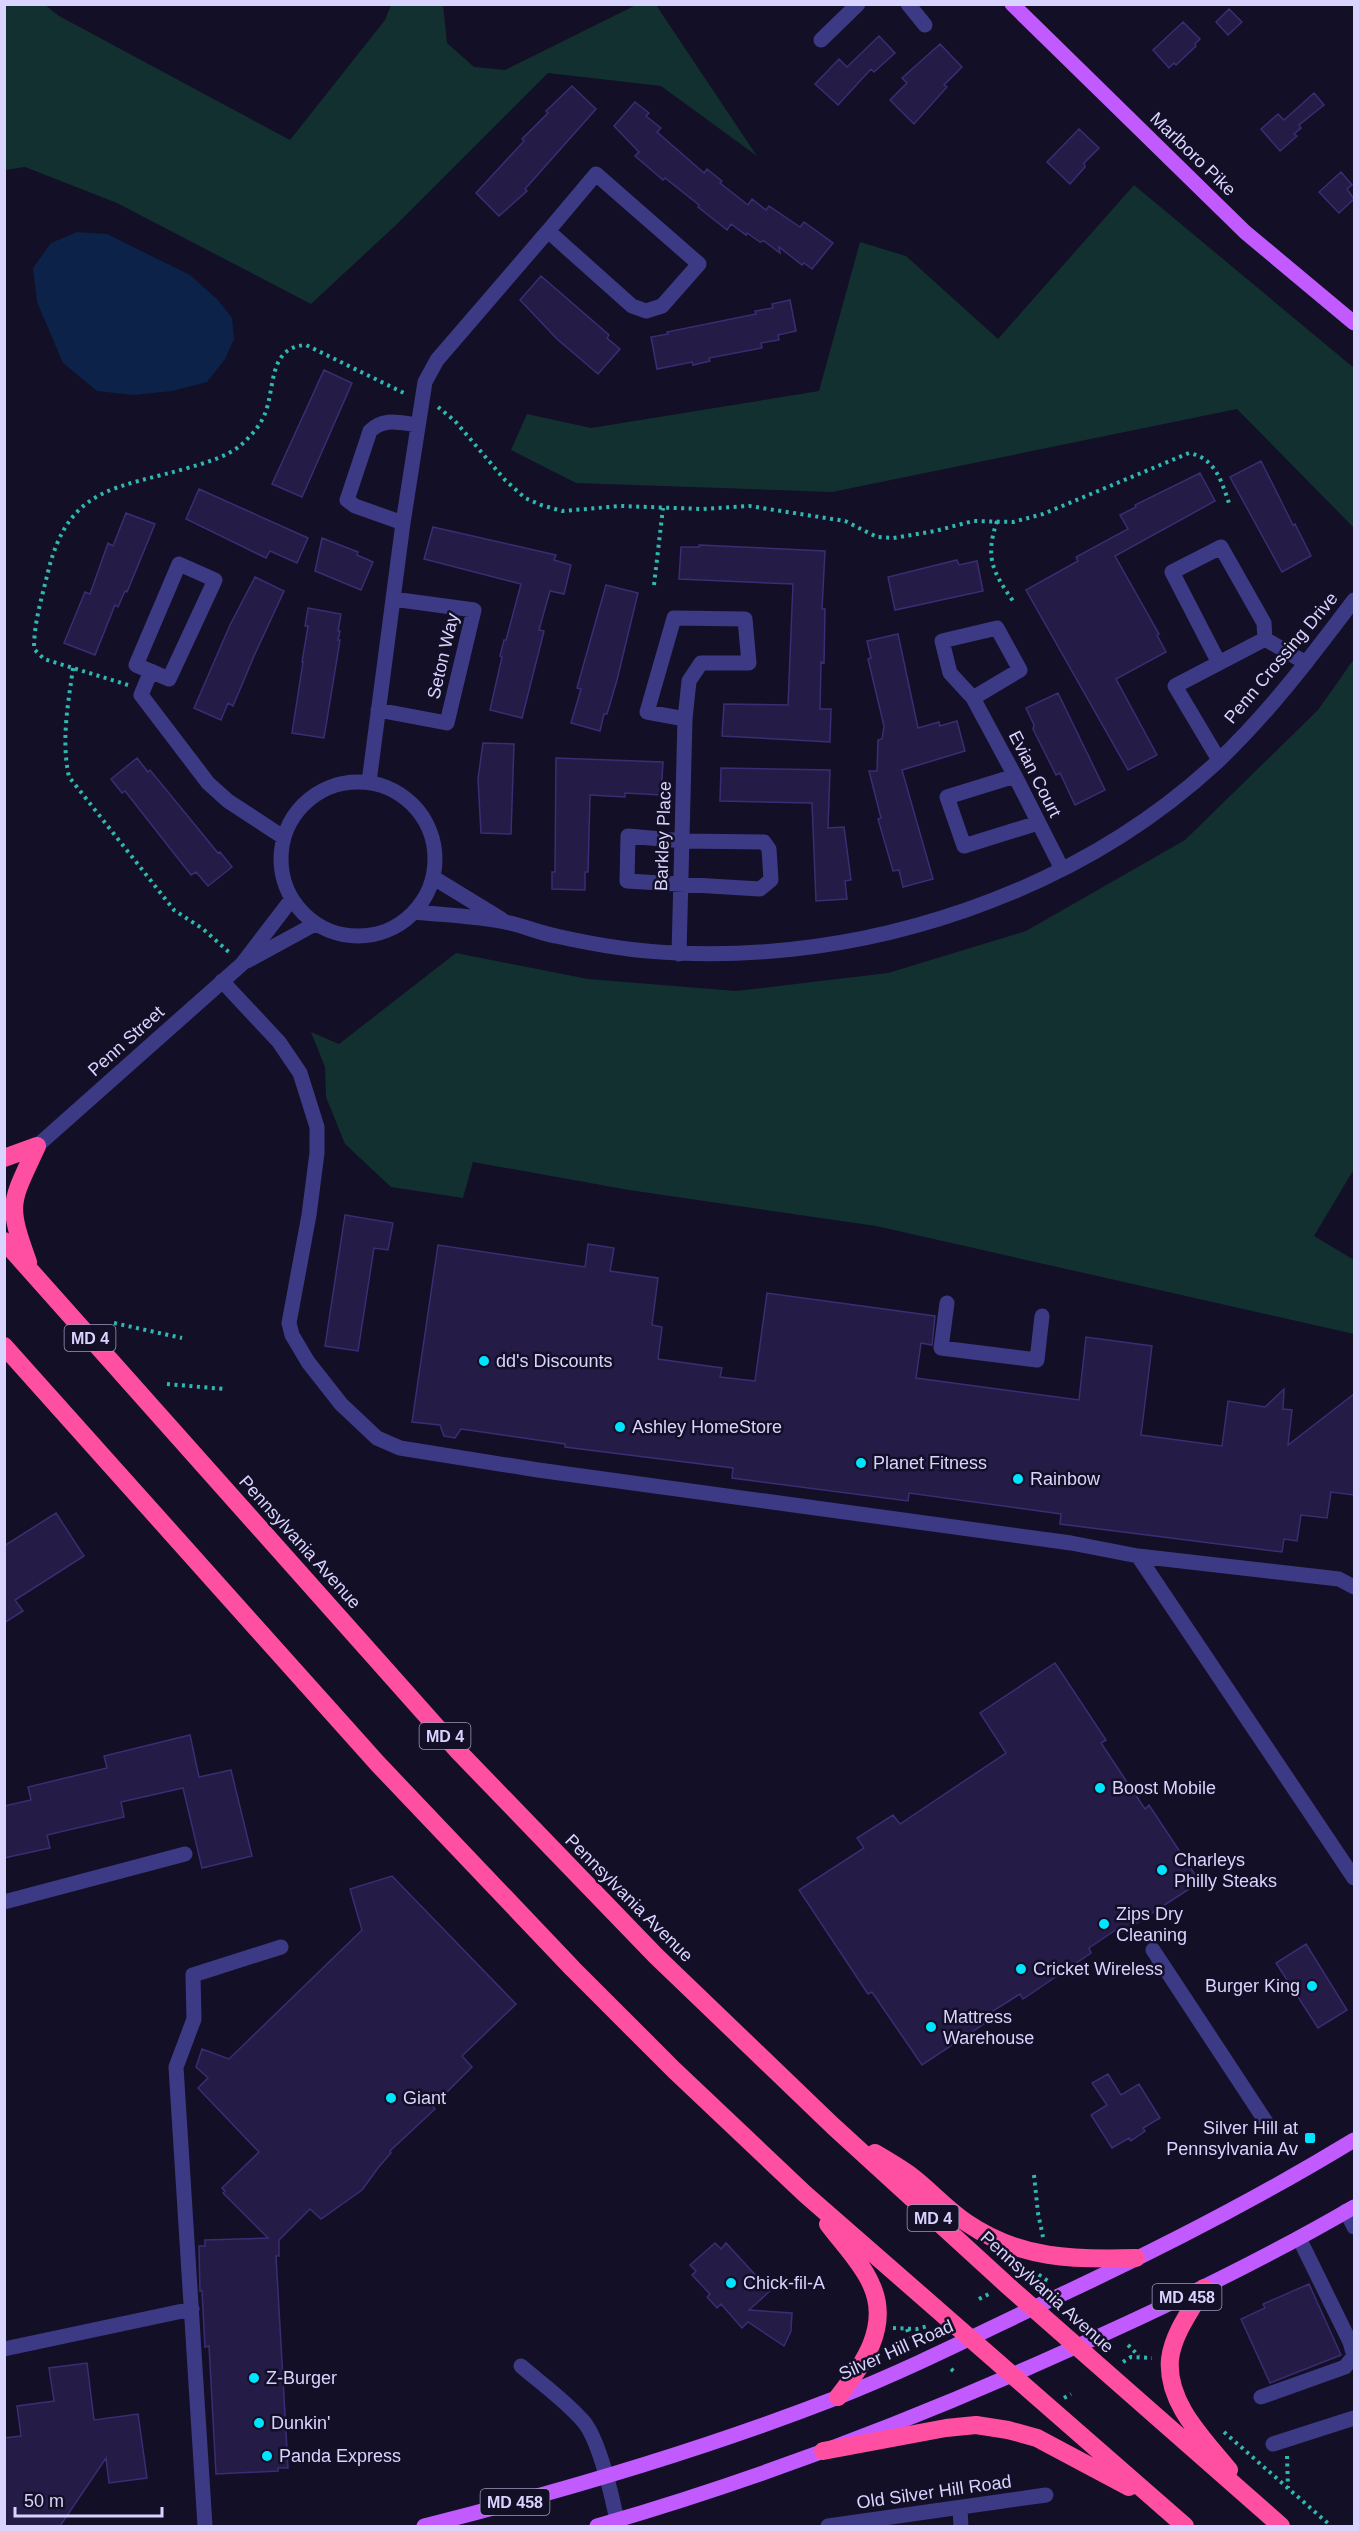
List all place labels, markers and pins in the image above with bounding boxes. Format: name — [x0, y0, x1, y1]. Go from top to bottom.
place label: dd's Discounts — [496, 1351, 613, 1371]
marker: dd's Discounts — [477, 1354, 491, 1368]
place label: Ashley HomeStore — [632, 1417, 782, 1437]
marker: Ashley HomeStore — [613, 1420, 627, 1434]
place label: Planet Fitness — [873, 1453, 987, 1473]
marker: Planet Fitness — [854, 1456, 868, 1470]
place label: Rainbow — [1030, 1469, 1101, 1489]
marker: Rainbow — [1011, 1472, 1025, 1486]
place label: Boost Mobile — [1112, 1778, 1216, 1798]
marker: Boost Mobile — [1093, 1781, 1107, 1795]
place label: Charleys Philly Steaks — [1174, 1850, 1277, 1891]
marker: Charleys Philly Steaks — [1155, 1863, 1169, 1877]
place label: Zips Dry Cleaning — [1116, 1904, 1187, 1945]
marker: Zips Dry Cleaning — [1097, 1917, 1111, 1931]
place label: Cricket Wireless — [1033, 1959, 1163, 1979]
marker: Cricket Wireless — [1014, 1962, 1028, 1976]
place label: Burger King — [1205, 1976, 1300, 1996]
marker: Burger King — [1305, 1979, 1319, 1993]
place label: Mattress Warehouse — [943, 2007, 1034, 2048]
marker: Mattress Warehouse — [924, 2020, 938, 2034]
place label: Giant — [403, 2088, 446, 2108]
marker: Giant — [384, 2091, 398, 2105]
place label: Silver Hill at Pennsylvania Av — [1166, 2118, 1298, 2159]
marker: Silver Hill at Pennsylvania Av — [1303, 2131, 1317, 2145]
place label: Chick-fil-A — [743, 2273, 825, 2293]
marker: Chick-fil-A — [724, 2276, 738, 2290]
place label: Z-Burger — [266, 2368, 337, 2388]
marker: Z-Burger — [247, 2371, 261, 2385]
place label: Dunkin' — [271, 2413, 330, 2433]
marker: Dunkin' — [252, 2416, 266, 2430]
place label: Panda Express — [279, 2446, 401, 2466]
marker: Panda Express — [260, 2449, 274, 2463]

